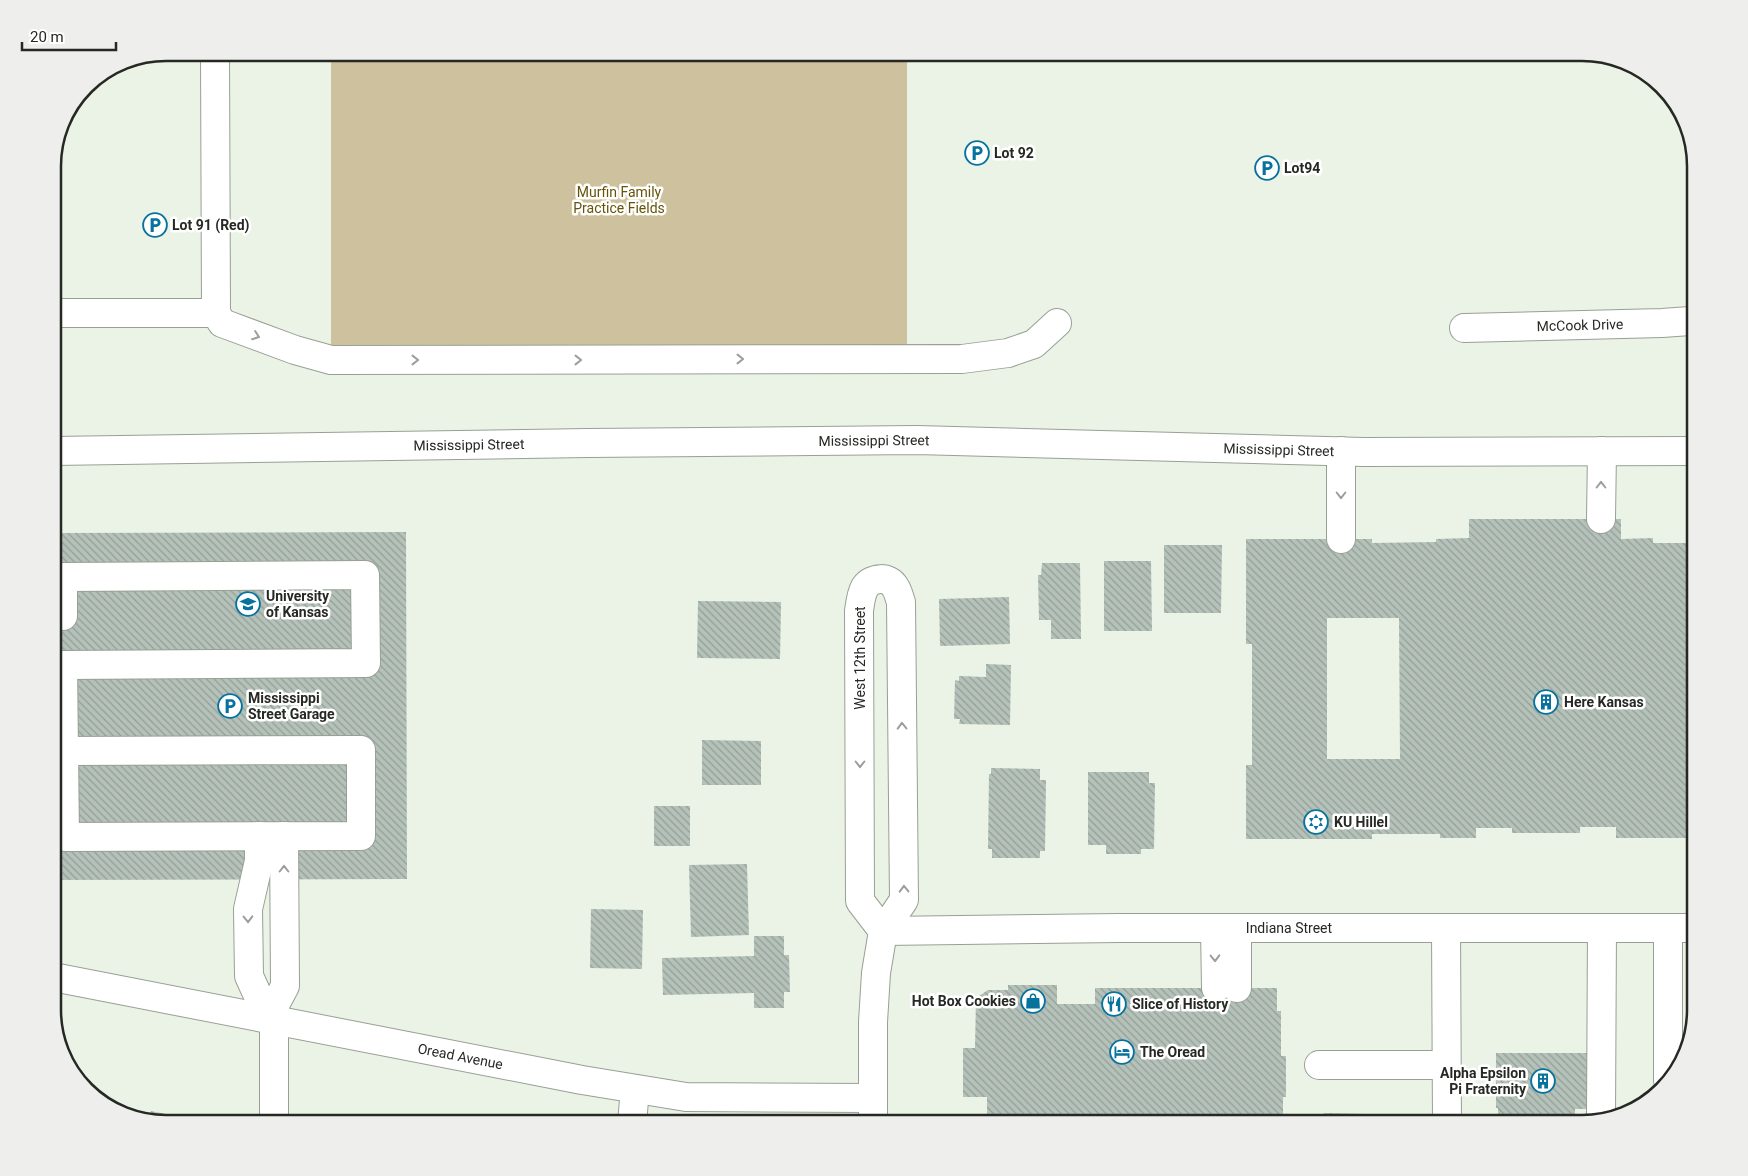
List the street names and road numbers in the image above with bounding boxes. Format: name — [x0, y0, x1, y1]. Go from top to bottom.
street label: McCook Drive — [1536, 316, 1624, 334]
street label: Mississippi Street — [818, 432, 930, 449]
street label: Mississippi Street — [413, 436, 525, 454]
street label: Mississippi Street — [1223, 440, 1335, 459]
street label: West 12th Street — [852, 606, 868, 710]
street label: Indiana Street — [1246, 920, 1333, 936]
street label: Oread Avenue — [416, 1040, 504, 1072]

